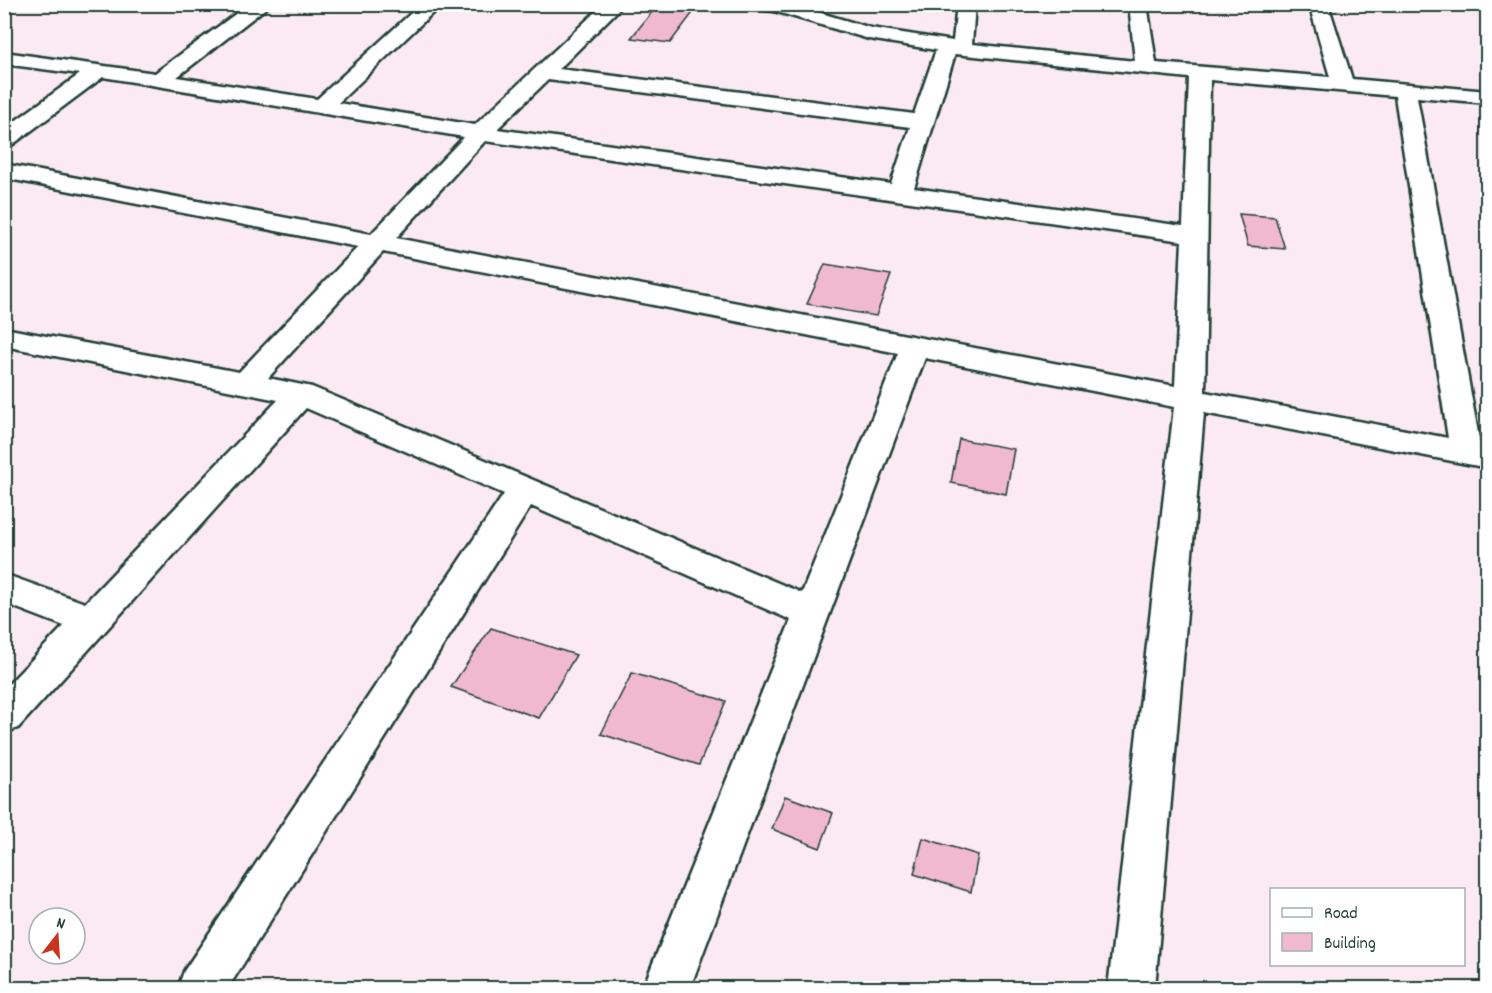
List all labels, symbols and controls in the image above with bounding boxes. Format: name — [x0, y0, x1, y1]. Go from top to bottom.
legend — [1270, 888, 1465, 966]
text: Road — [1324, 902, 1358, 927]
north arrow — [27, 906, 87, 966]
text: N — [54, 912, 68, 936]
text: Building — [1324, 932, 1376, 957]

